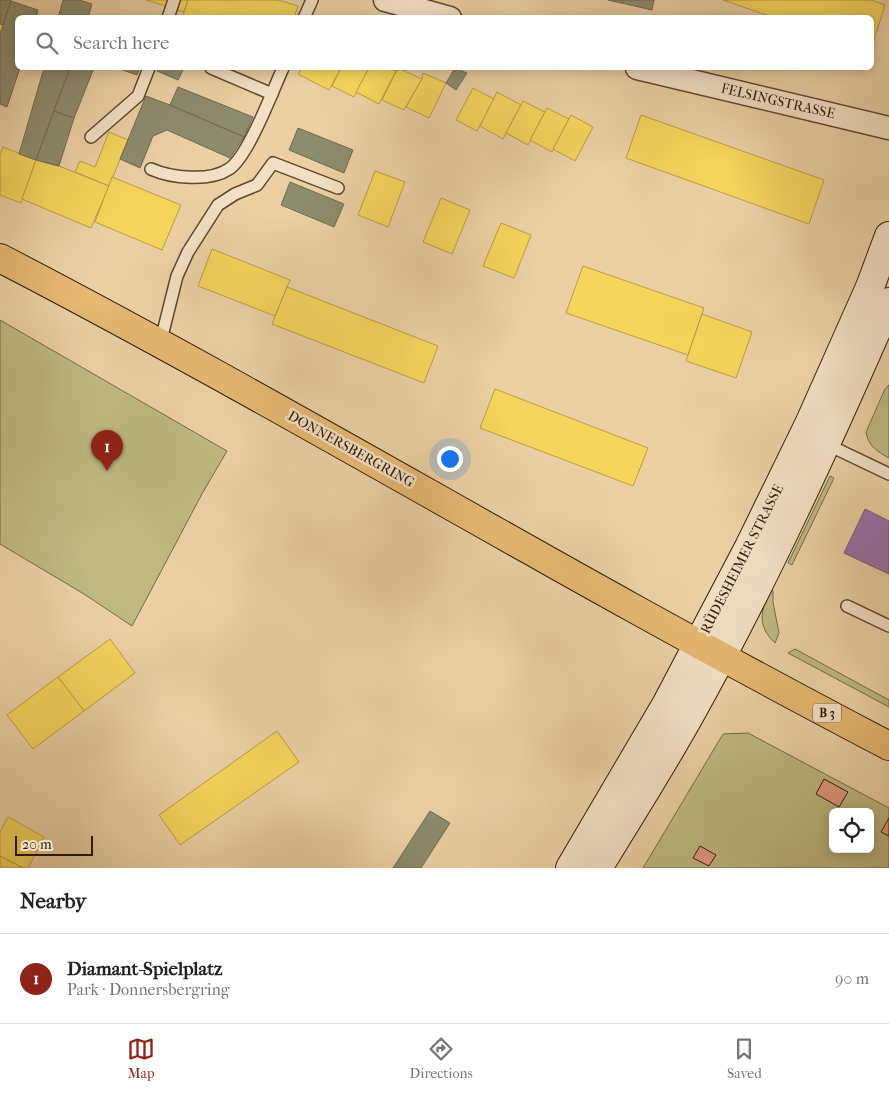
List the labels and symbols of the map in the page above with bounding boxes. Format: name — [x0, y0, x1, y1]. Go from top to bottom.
street label: FELSINGSTRASSE — [719, 80, 837, 122]
street label: DONNERSBERGRING — [285, 407, 417, 491]
pin: 1 — [91, 430, 123, 471]
your location — [437, 446, 463, 472]
street label: RÜDESHEIMER STRASSE — [697, 481, 787, 637]
road number: B 3 — [813, 704, 841, 722]
scale bar — [15, 833, 92, 856]

